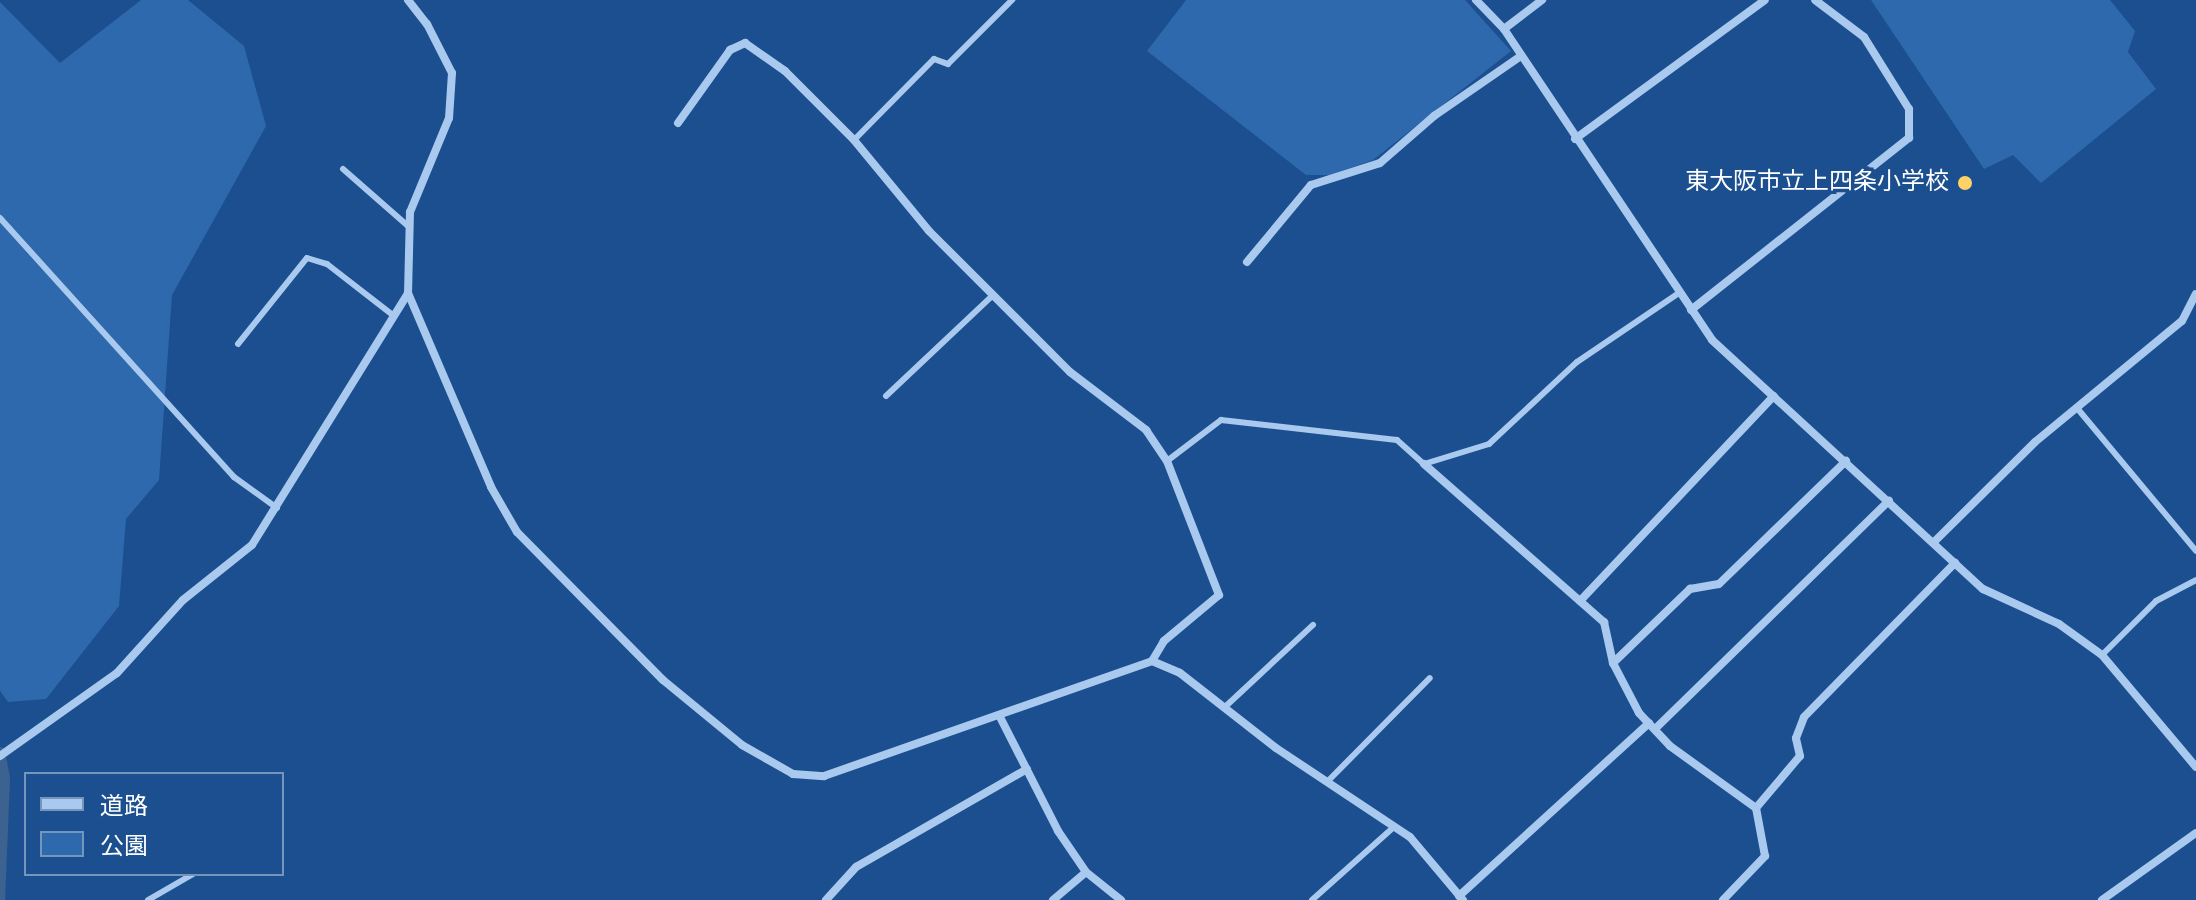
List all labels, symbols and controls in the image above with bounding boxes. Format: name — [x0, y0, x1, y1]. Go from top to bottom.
place label: 東大阪市立上四条小学校 — [1685, 169, 1949, 197]
marker: 東大阪市立上四条小学校 — [1956, 174, 1974, 192]
legend — [24, 772, 284, 876]
text: 道路 — [100, 795, 148, 819]
text: 公園 — [100, 835, 148, 859]

